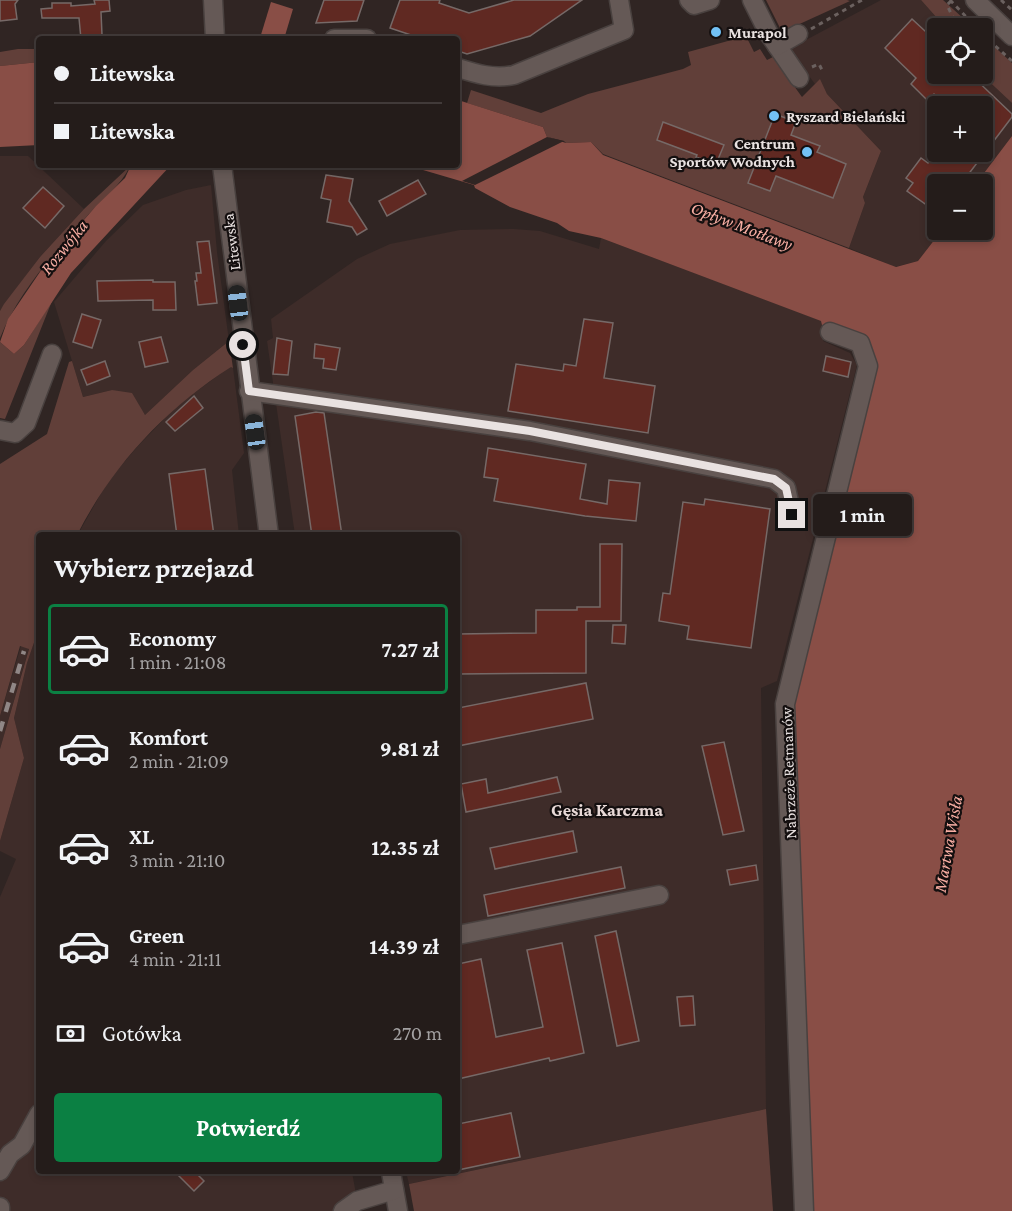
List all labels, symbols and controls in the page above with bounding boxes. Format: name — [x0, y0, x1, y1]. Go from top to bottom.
map controls — [927, 18, 993, 240]
button: locate — [927, 18, 993, 84]
place label: Murapol — [728, 24, 787, 41]
marker: Murapol — [709, 25, 723, 39]
text: Litewska — [90, 61, 175, 86]
button: + — [927, 96, 993, 162]
place label: Ryszard Bielański — [786, 108, 906, 125]
marker: Ryszard Bielański — [767, 109, 781, 123]
text: Litewska — [90, 119, 175, 144]
place label: Centrum Sportów Wodnych — [669, 135, 795, 170]
marker: Centrum Sportów Wodnych — [800, 145, 814, 159]
button: − — [927, 174, 993, 240]
water label: Opływ Motławy — [688, 197, 796, 255]
street label: Litewska — [219, 212, 243, 271]
water label: Rozwójka — [36, 215, 93, 279]
car — [227, 284, 249, 322]
route start — [229, 331, 256, 358]
car — [244, 413, 266, 451]
callout: 1 min — [813, 494, 912, 536]
route end — [778, 501, 805, 528]
text: 1 min — [840, 504, 885, 526]
text: Wybierz przejazd — [54, 553, 254, 583]
icon: car — [57, 622, 111, 676]
text: Economy — [129, 626, 216, 651]
text: 7.27 zł — [381, 637, 439, 662]
text: 1 min · 21:08 — [129, 651, 227, 673]
street label: Nabrzeże Retmanów — [778, 707, 799, 839]
icon: car — [57, 721, 111, 775]
text: Komfort — [129, 725, 208, 750]
text: 9.81 zł — [380, 736, 439, 761]
text: 2 min · 21:09 — [129, 750, 229, 772]
water label: Martwa Wisła — [929, 794, 966, 895]
district label: Gęsia Karczma — [551, 800, 663, 820]
icon: car — [57, 820, 111, 874]
text: XL — [129, 824, 154, 849]
text: 12.35 zł — [371, 835, 439, 860]
text: 3 min · 21:10 — [129, 849, 225, 871]
icon: car — [57, 919, 111, 973]
text: Green — [129, 923, 185, 948]
text: 14.39 zł — [369, 934, 439, 959]
text: 4 min · 21:11 — [129, 948, 221, 970]
icon: cash — [54, 1017, 87, 1050]
text: Gotówka — [102, 1021, 182, 1046]
text: 270 m — [393, 1022, 442, 1044]
button: Potwierdź — [54, 1093, 442, 1162]

